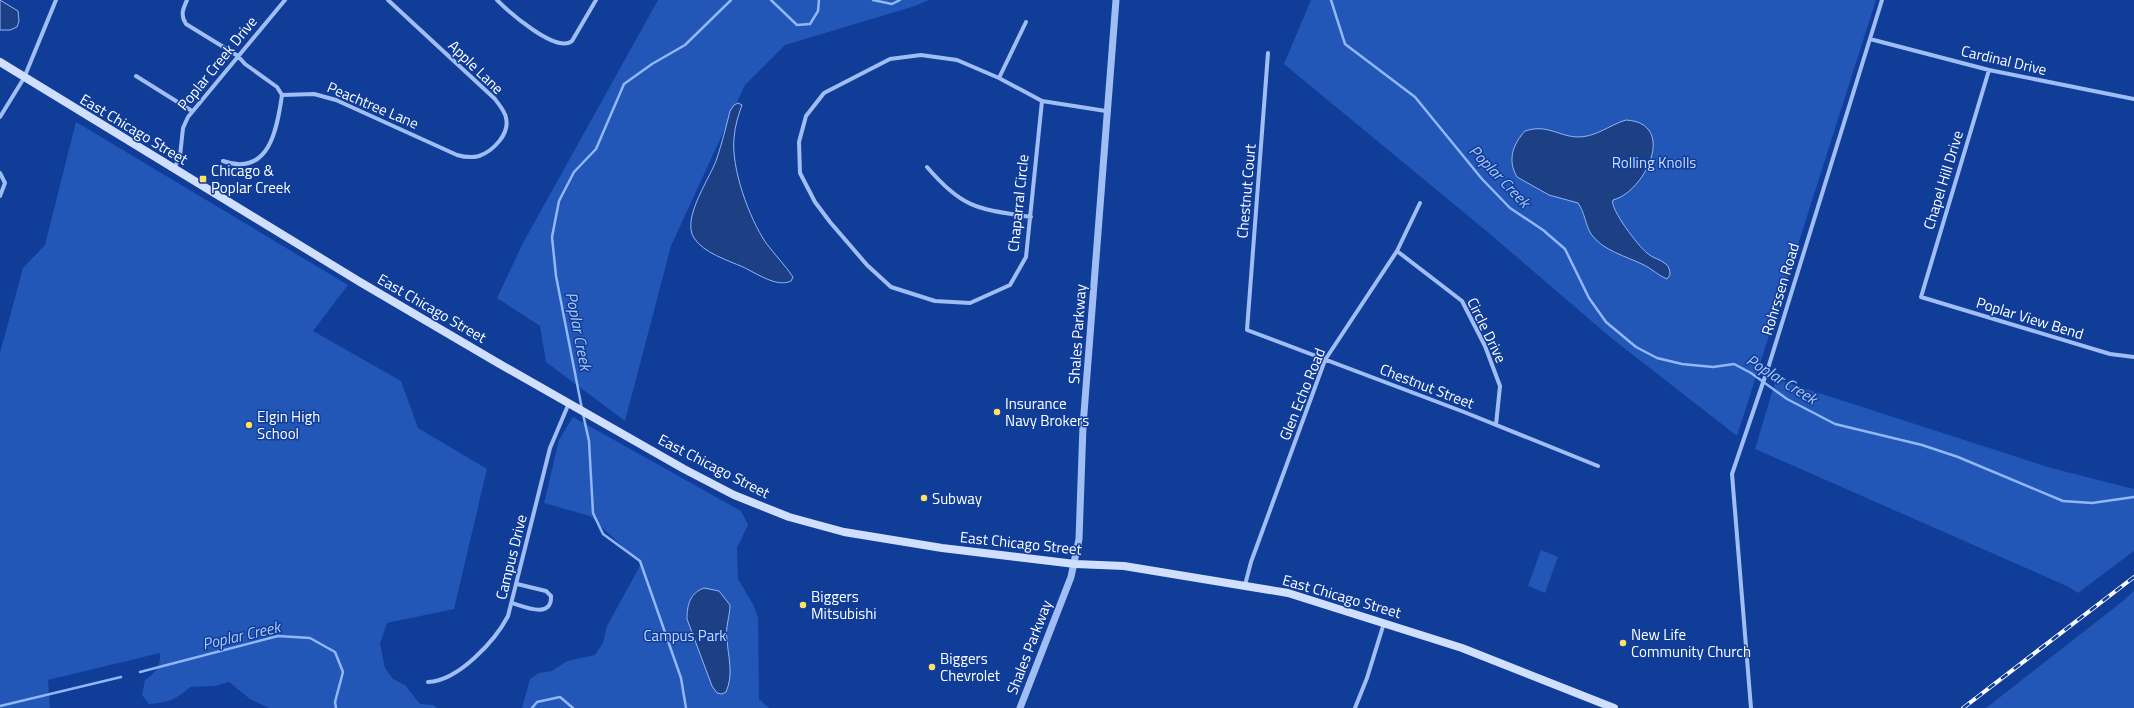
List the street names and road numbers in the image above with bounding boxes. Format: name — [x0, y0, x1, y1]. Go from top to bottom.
street label: Poplar Creek Drive — [172, 11, 262, 115]
street label: Apple Lane — [443, 35, 509, 99]
street label: Cardinal Drive — [1959, 39, 2049, 81]
street label: Peachtree Lane — [324, 75, 422, 135]
street label: East Chicago Street — [76, 88, 193, 171]
street label: Chapel Hill Drive — [1917, 128, 1969, 232]
street label: Chestnut Court — [1230, 142, 1262, 239]
street label: Chaparral Circle — [1001, 153, 1035, 253]
street label: Rohrssen Road — [1755, 240, 1805, 338]
street label: East Chicago Street — [373, 267, 491, 349]
street label: Shales Parkway — [1062, 283, 1092, 385]
street label: Poplar View Bend — [1973, 291, 2087, 345]
street label: Circle Drive — [1461, 293, 1513, 367]
street label: Glen Echo Road — [1273, 344, 1331, 444]
street label: Chestnut Street — [1377, 357, 1478, 415]
street label: East Chicago Street — [654, 428, 774, 504]
street label: Campus Drive — [489, 512, 533, 602]
street label: East Chicago Street — [959, 525, 1084, 561]
street label: East Chicago Street — [1280, 568, 1405, 624]
street label: Shales Parkway — [1000, 596, 1058, 698]

